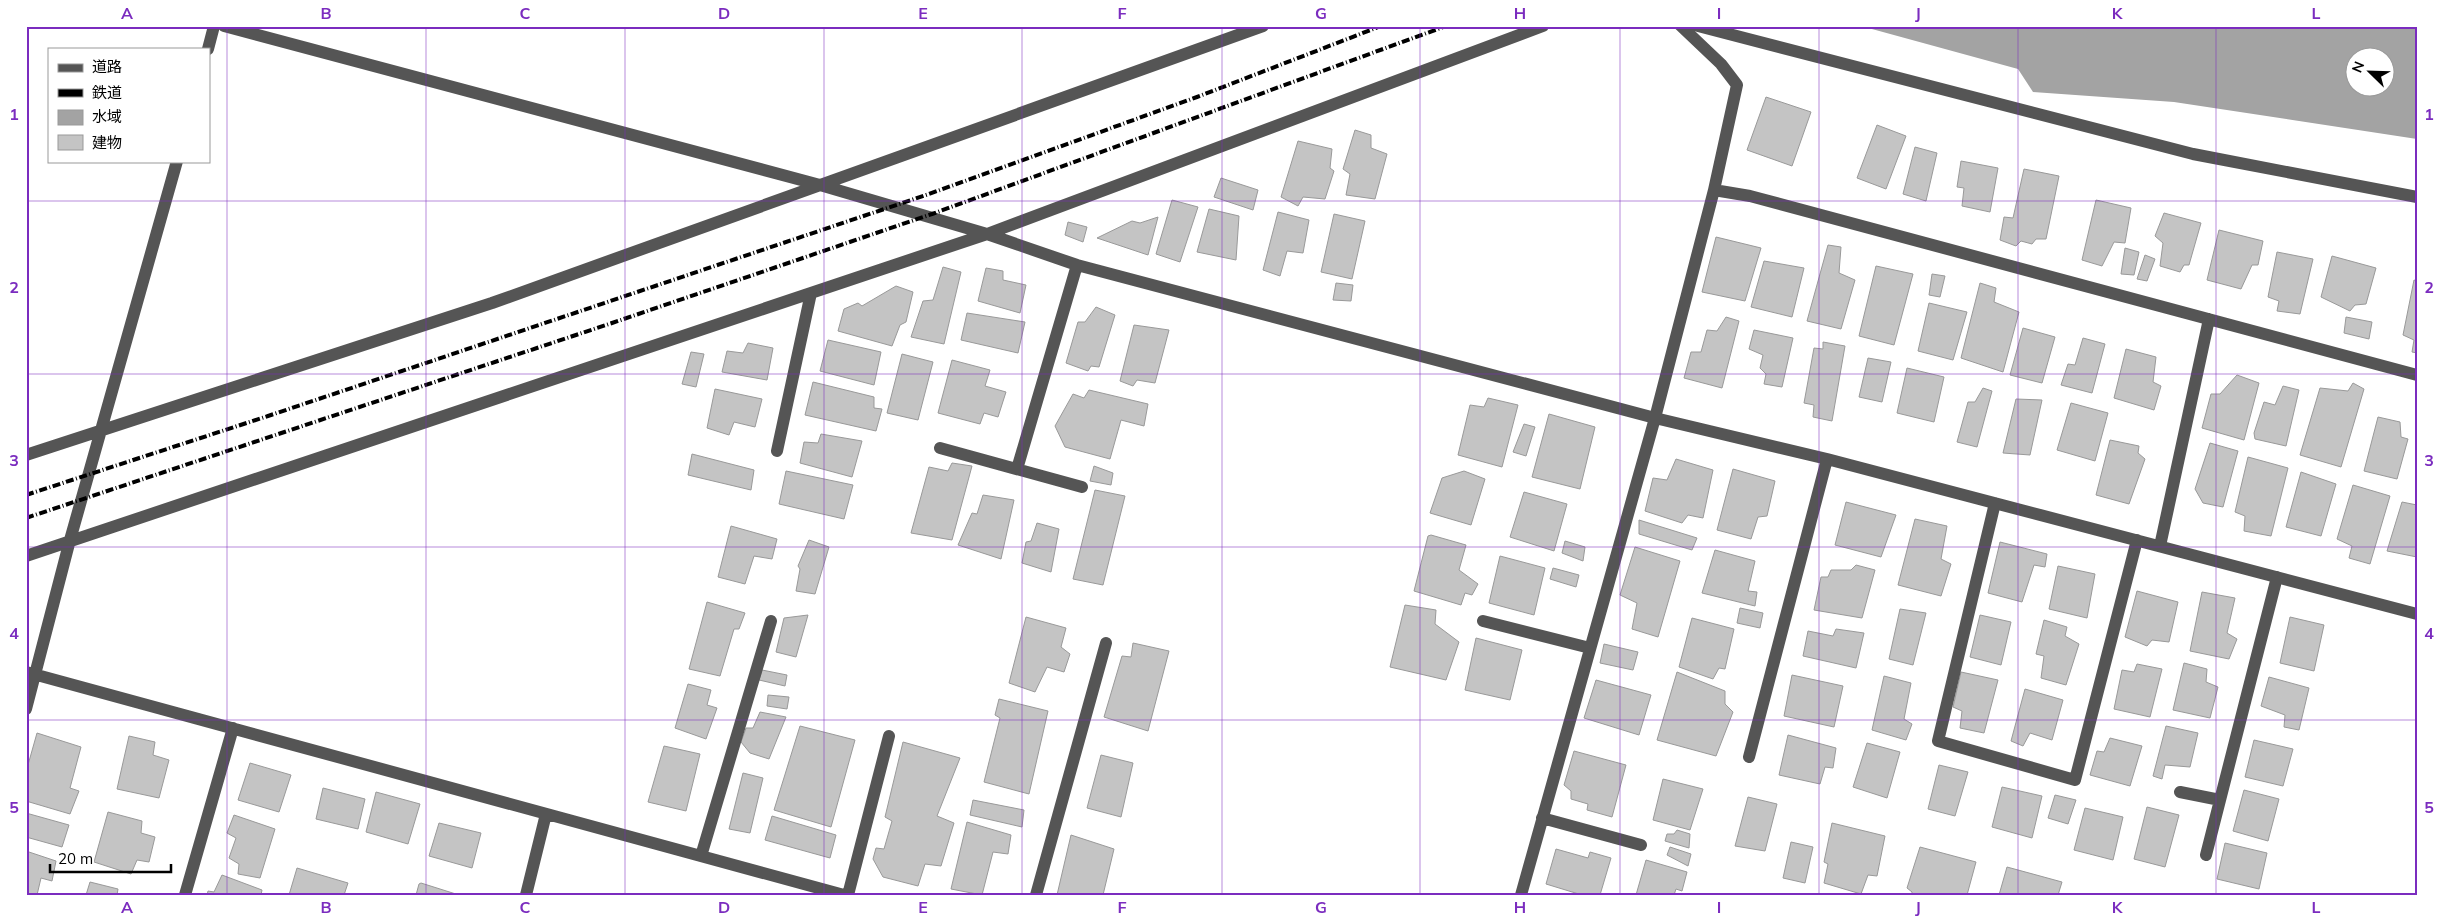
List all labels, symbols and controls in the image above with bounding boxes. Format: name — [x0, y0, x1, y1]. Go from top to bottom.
text: A — [121, 3, 133, 23]
text: B — [320, 3, 332, 23]
text: C — [520, 3, 531, 23]
text: D — [718, 3, 730, 23]
text: E — [918, 3, 928, 23]
text: F — [1117, 3, 1127, 23]
text: G — [1315, 3, 1327, 23]
text: H — [1514, 3, 1526, 23]
text: I — [1717, 3, 1721, 23]
text: J — [1915, 3, 1921, 23]
text: K — [2112, 3, 2124, 23]
text: L — [2312, 3, 2321, 23]
legend — [48, 48, 210, 162]
north arrow — [2346, 48, 2396, 98]
text: 道路 — [92, 57, 122, 76]
text: N — [2348, 59, 2368, 75]
text: 鉄道 — [92, 83, 122, 102]
text: 1 — [9, 104, 19, 124]
text: 1 — [2424, 104, 2434, 124]
text: 水域 — [92, 107, 122, 126]
text: 建物 — [92, 133, 122, 152]
text: 2 — [9, 277, 19, 297]
text: 2 — [2424, 277, 2434, 297]
text: 3 — [9, 450, 19, 470]
text: 3 — [2424, 450, 2434, 470]
text: 4 — [9, 623, 19, 643]
text: 4 — [2424, 623, 2434, 643]
text: 5 — [9, 797, 19, 817]
text: 5 — [2424, 797, 2434, 817]
scale bar — [50, 841, 171, 873]
text: 20 m — [58, 849, 93, 868]
text: A — [121, 897, 133, 917]
text: B — [320, 897, 332, 917]
text: C — [520, 897, 531, 917]
text: D — [718, 897, 730, 917]
text: E — [918, 897, 928, 917]
text: F — [1117, 897, 1127, 917]
text: G — [1315, 897, 1327, 917]
text: H — [1514, 897, 1526, 917]
text: I — [1717, 897, 1721, 917]
text: J — [1915, 897, 1921, 917]
text: K — [2112, 897, 2124, 917]
text: L — [2312, 897, 2321, 917]

